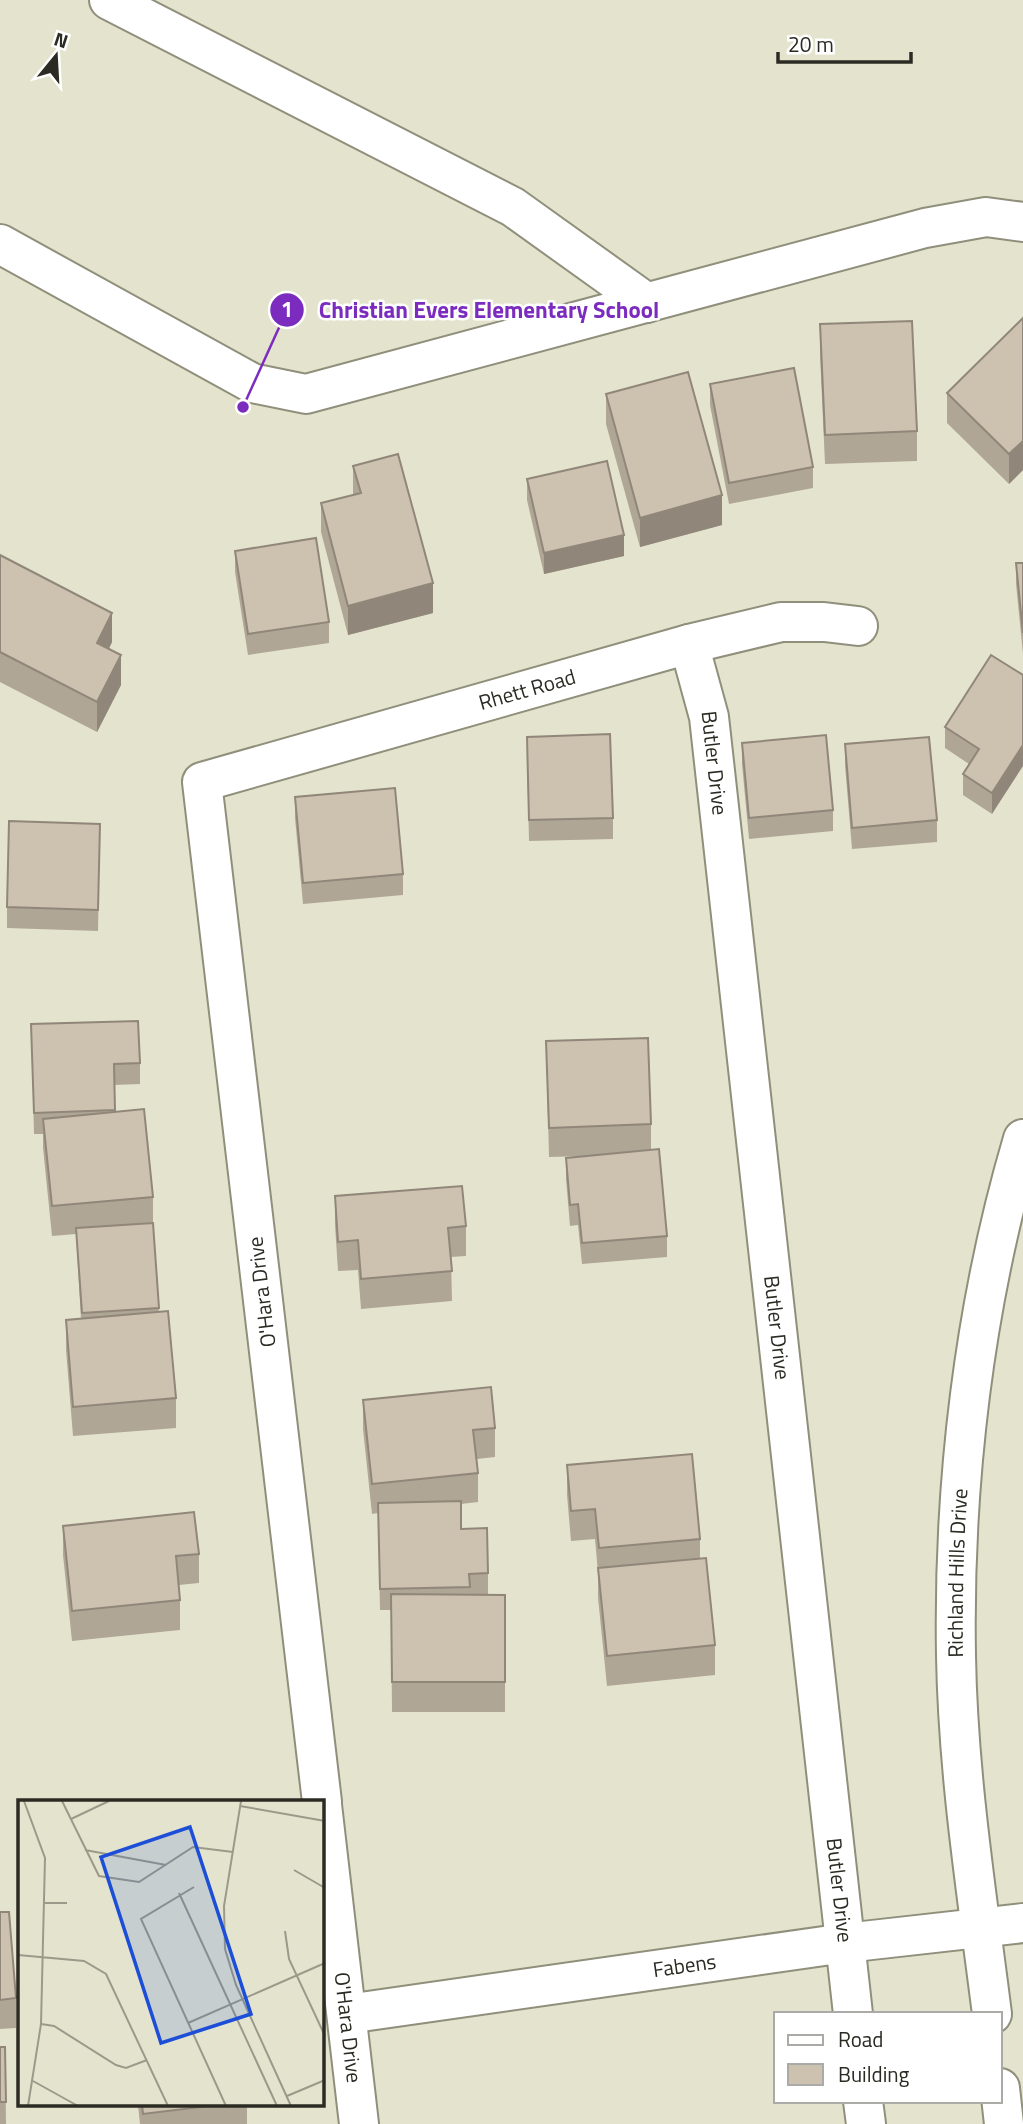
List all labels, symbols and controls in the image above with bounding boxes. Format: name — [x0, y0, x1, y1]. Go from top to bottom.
north arrow — [21, 21, 91, 91]
scale bar — [778, 21, 911, 65]
text: N — [51, 24, 72, 55]
text: 20 m — [788, 28, 834, 60]
callout: Christian Evers Elementary School — [270, 288, 673, 332]
text: Christian Evers Elementary School — [319, 292, 659, 327]
text: 1 — [281, 293, 293, 325]
street label: Rhett Road — [475, 660, 579, 718]
street label: Butler Drive — [693, 709, 737, 817]
street label: O'Hara Drive — [238, 1235, 284, 1349]
street label: Butler Drive — [756, 1274, 799, 1381]
street label: Richland Hills Drive — [939, 1487, 976, 1658]
inset map — [18, 1800, 324, 2106]
street label: Butler Drive — [819, 1836, 862, 1944]
street label: Fabens — [651, 1945, 718, 1985]
street label: O'Hara Drive — [326, 1970, 371, 2085]
legend — [774, 2012, 1002, 2103]
text: Road — [838, 2023, 883, 2055]
text: Building — [838, 2058, 910, 2090]

